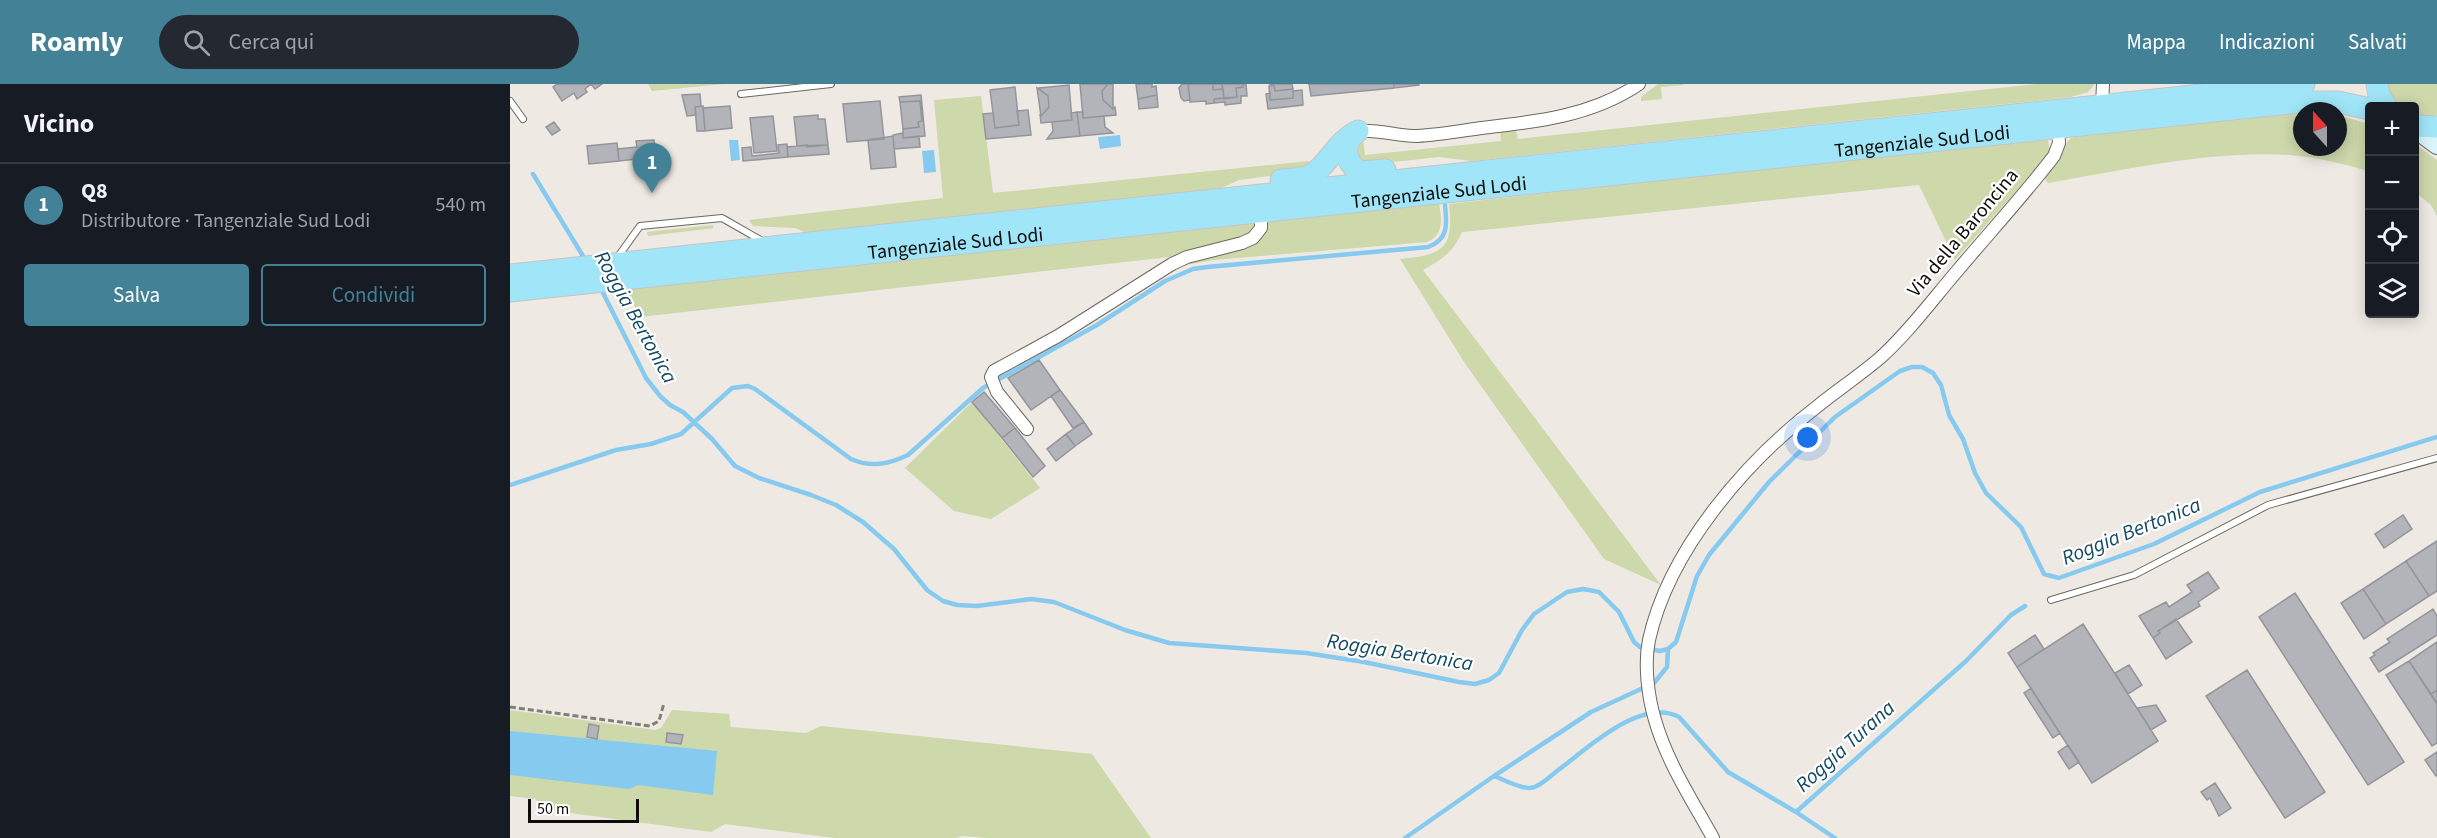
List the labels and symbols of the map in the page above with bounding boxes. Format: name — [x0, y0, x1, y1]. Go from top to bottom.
north arrow — [2293, 102, 2347, 156]
street label: Tangenziale Sud Lodi — [1833, 119, 2011, 165]
pin: 1 — [632, 144, 672, 193]
street label: Via della Baroncina — [1901, 163, 2025, 303]
street label: Tangenziale Sud Lodi — [1350, 170, 1528, 216]
street label: Tangenziale Sud Lodi — [866, 221, 1045, 267]
water label: Roggia Bertonica — [587, 245, 685, 389]
your location — [1793, 423, 1822, 452]
water label: Roggia Bertonica — [2057, 489, 2205, 573]
water label: Roggia Bertonica — [1325, 626, 1475, 678]
water label: Roggia Turana — [1789, 693, 1901, 799]
scale bar — [528, 796, 639, 824]

